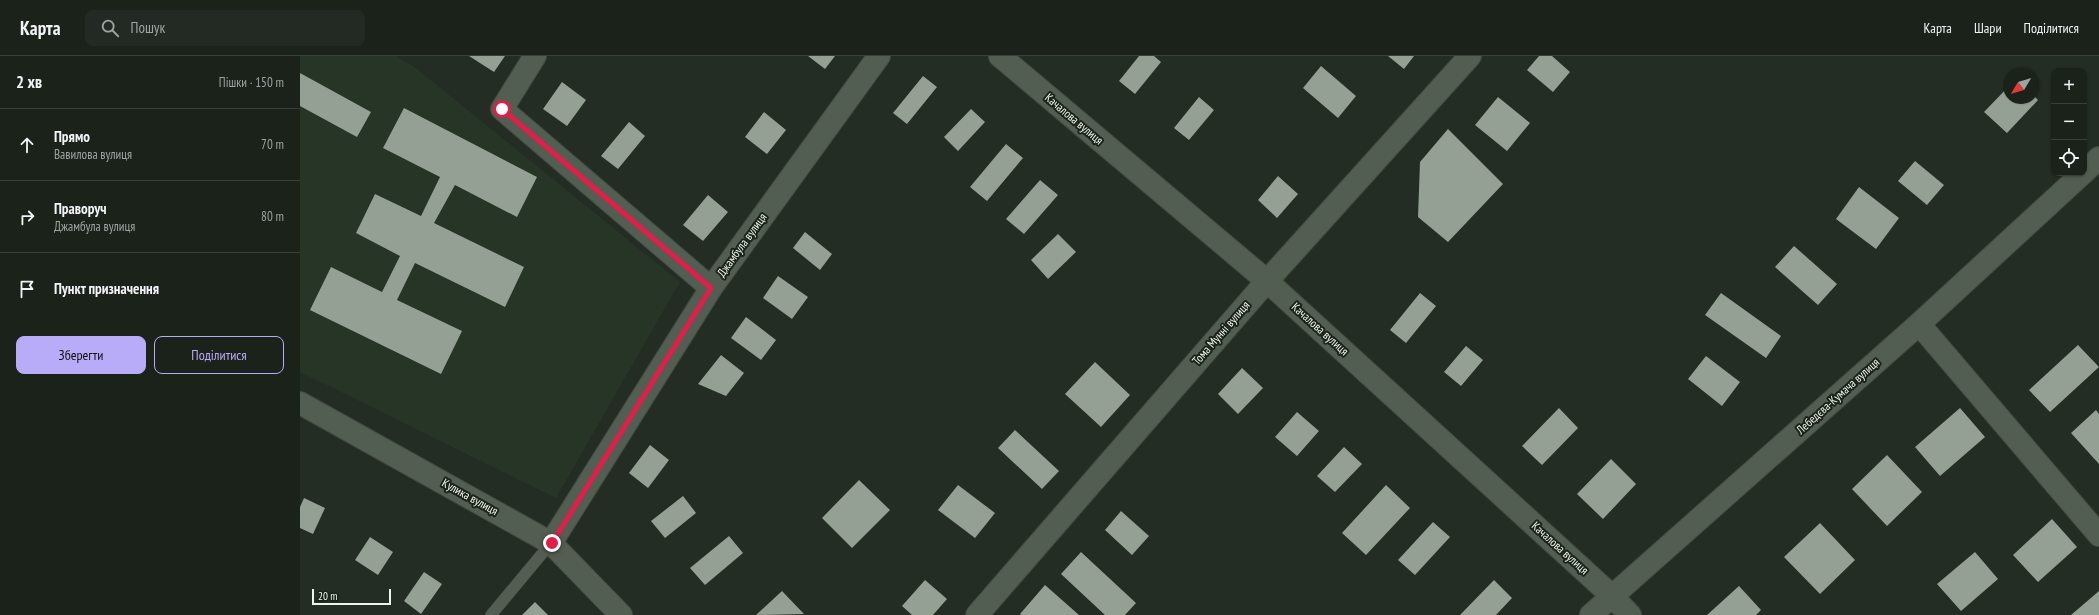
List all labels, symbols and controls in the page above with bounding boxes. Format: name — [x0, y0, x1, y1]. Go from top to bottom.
search box — [85, 10, 365, 46]
text: Карта — [20, 16, 61, 40]
icon: search — [99, 17, 121, 39]
text: Пошук — [131, 18, 165, 37]
text: Карта — [1923, 19, 1952, 37]
text: Шари — [1974, 19, 2002, 37]
text: Поділитися — [2024, 19, 2079, 37]
north arrow — [2003, 68, 2039, 104]
map controls — [2051, 68, 2087, 176]
button: + — [2051, 68, 2087, 104]
text: 2 хв — [16, 71, 42, 93]
text: Пішки · 150 m — [219, 74, 284, 91]
street label: Качалова вулиця — [1042, 90, 1107, 148]
route start — [493, 100, 511, 118]
button: − — [2051, 104, 2087, 140]
text: Прямо — [54, 127, 90, 146]
icon: ahead — [16, 134, 38, 156]
text: 70 m — [261, 136, 284, 153]
button: locate — [2051, 140, 2087, 176]
text: Вавилова вулиця — [54, 146, 132, 163]
text: Праворуч — [54, 199, 107, 218]
icon: right — [16, 206, 38, 228]
text: 80 m — [261, 208, 284, 225]
street label: Джамбула вулиця — [713, 210, 770, 279]
text: Джамбула вулиця — [54, 218, 135, 235]
icon: arrive — [16, 278, 38, 300]
text: Пункт призначення — [54, 279, 159, 298]
street label: Тома Мунні вулиця — [1189, 297, 1253, 368]
street label: Качалова вулиця — [1289, 299, 1352, 358]
button: Зберегти — [16, 336, 146, 374]
button: Поділитися — [154, 336, 284, 374]
street label: Лебедєва-Кумача вулиця — [1792, 354, 1883, 438]
street label: Кулика вулиця — [440, 475, 501, 518]
street label: Качалова вулиця — [1529, 518, 1592, 577]
route end — [543, 534, 561, 552]
scale bar — [312, 587, 391, 606]
text: 20 m — [318, 589, 337, 603]

